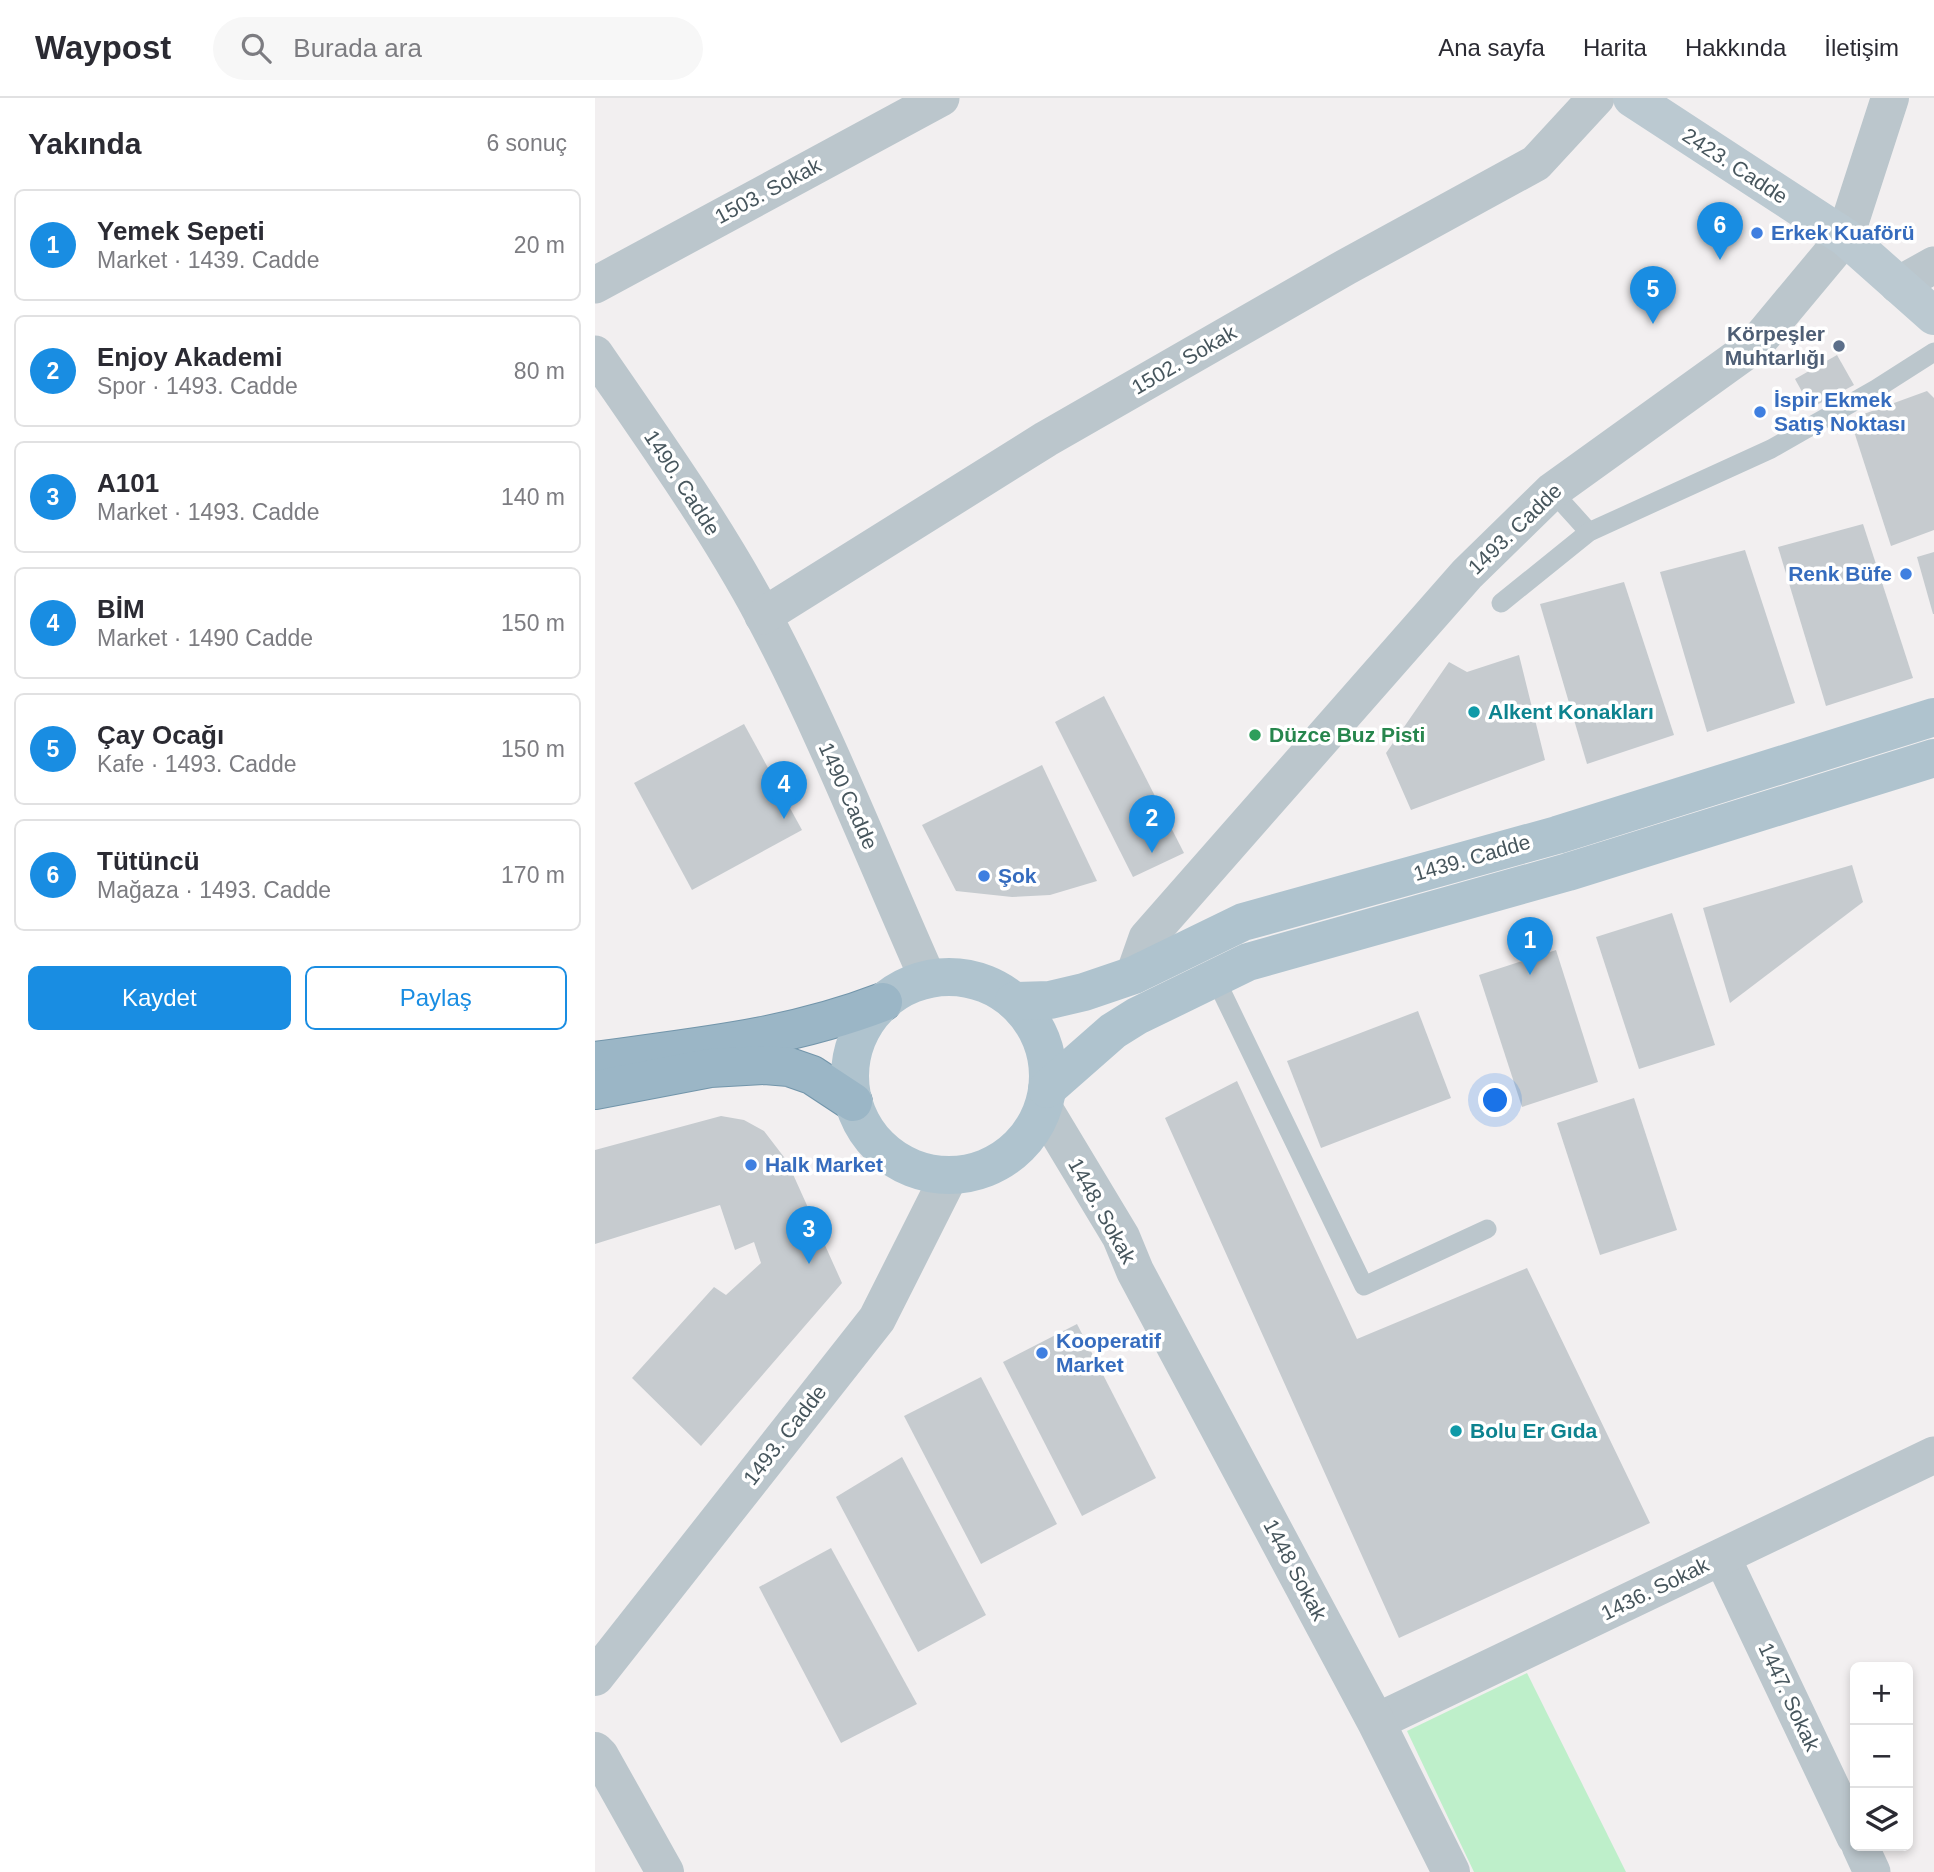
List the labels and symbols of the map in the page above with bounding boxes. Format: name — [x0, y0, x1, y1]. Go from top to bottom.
street label: 2423. Cadde — [1679, 123, 1792, 208]
street label: 1503. Sokak — [711, 153, 825, 228]
pin: 6 — [1697, 202, 1743, 260]
place label: Erkek Kuaförü — [1771, 221, 1915, 244]
marker: Erkek Kuaförü — [1749, 225, 1765, 241]
pin: 5 — [1630, 266, 1676, 324]
street label: 1502. Sokak — [1127, 320, 1240, 399]
place label: Körpeşler Muhtarlığı — [1725, 322, 1825, 369]
marker: Körpeşler Muhtarlığı — [1831, 338, 1847, 354]
place label: İspir Ekmek Satış Noktası — [1774, 388, 1906, 435]
marker: İspir Ekmek Satış Noktası — [1752, 404, 1768, 420]
street label: 1490. Cadde — [640, 426, 725, 539]
street label: 1493. Cadde — [1463, 479, 1566, 579]
place label: Renk Büfe — [1788, 562, 1892, 585]
marker: Renk Büfe — [1898, 566, 1914, 582]
place label: Alkent Konakları — [1488, 700, 1654, 723]
marker: Alkent Konakları — [1466, 704, 1482, 720]
place label: Düzce Buz Pisti — [1269, 723, 1425, 746]
marker: Düzce Buz Pisti — [1247, 727, 1263, 743]
street label: 1490 Cadde — [815, 739, 882, 853]
pin: 4 — [761, 761, 807, 819]
pin: 2 — [1129, 795, 1175, 853]
street label: 1439. Cadde — [1411, 830, 1533, 885]
place label: Şok — [998, 864, 1037, 887]
marker: Şok — [976, 868, 992, 884]
pin: 1 — [1507, 917, 1553, 975]
your location — [1478, 1083, 1512, 1117]
place label: Halk Market — [765, 1153, 883, 1176]
street label: 1448. Sokak — [1064, 1154, 1141, 1268]
marker: Halk Market — [743, 1157, 759, 1173]
pin: 3 — [786, 1206, 832, 1264]
place label: Kooperatif Market — [1056, 1329, 1162, 1376]
marker: Kooperatif Market — [1034, 1345, 1050, 1361]
street label: 1493. Cadde — [739, 1380, 831, 1489]
place label: Bolu Er Gıda — [1470, 1419, 1598, 1442]
marker: Bolu Er Gıda — [1448, 1423, 1464, 1439]
street label: 1448 Sokak — [1259, 1515, 1332, 1625]
street label: 1436. Sokak — [1597, 1552, 1713, 1624]
street label: 1447. Sokak — [1754, 1639, 1825, 1755]

